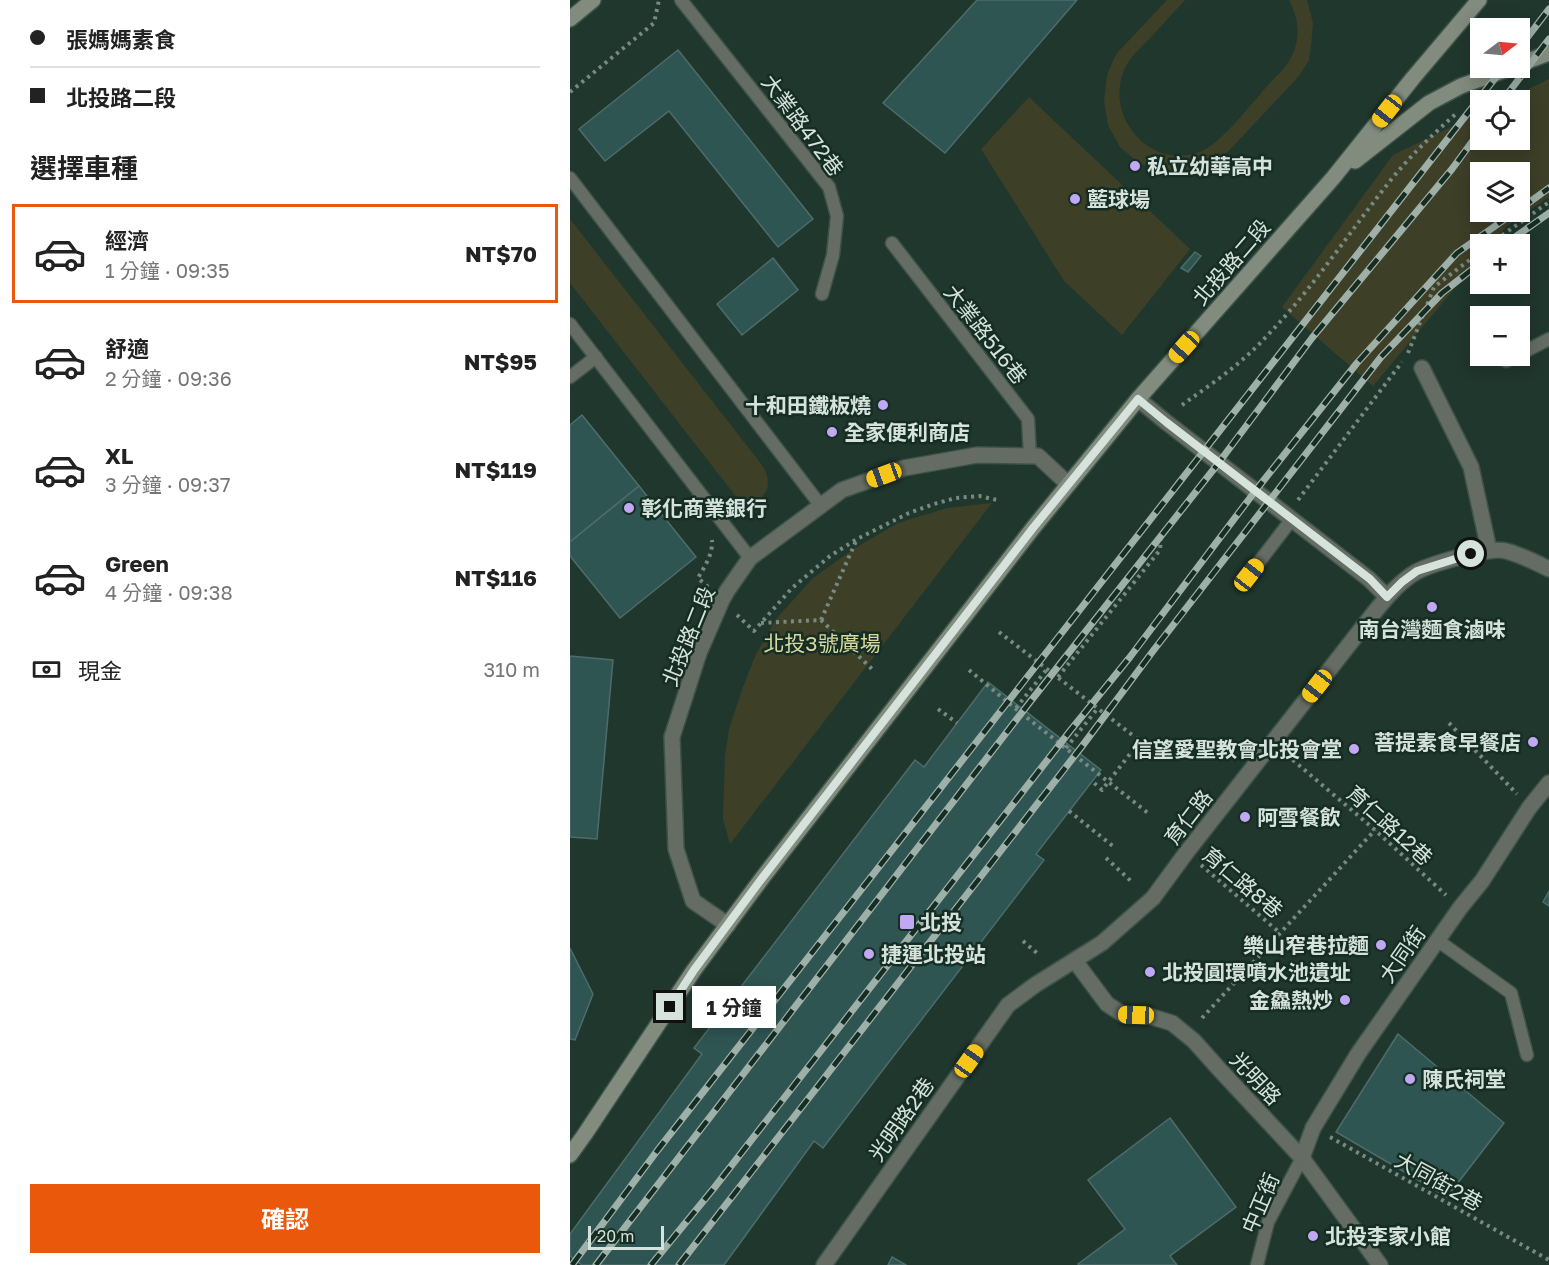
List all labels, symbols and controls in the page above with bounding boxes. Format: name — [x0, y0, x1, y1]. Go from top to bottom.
north arrow — [1470, 18, 1530, 78]
map controls — [1470, 18, 1530, 366]
text: 張媽媽素食 — [66, 26, 176, 53]
street label: 大業路472巷 — [756, 69, 850, 181]
text: 北投路二段 — [66, 84, 176, 111]
button: locate — [1470, 90, 1530, 150]
car — [1369, 91, 1405, 131]
text: 選擇車種 — [30, 152, 138, 184]
place label: 私立幼華高中 — [1147, 153, 1273, 179]
marker: 私立幼華高中 — [1128, 159, 1142, 173]
button: layers — [1470, 162, 1530, 222]
place label: 藍球場 — [1087, 186, 1150, 212]
marker: 藍球場 — [1068, 192, 1082, 206]
street label: 北投路二段 — [1187, 214, 1275, 310]
icon: car — [33, 227, 87, 281]
text: 經濟 — [105, 227, 149, 254]
button: + — [1470, 234, 1530, 294]
text: NT$70 — [465, 240, 537, 267]
text: 1 分鐘 · 09:35 — [105, 258, 230, 282]
street label: 大業路516巷 — [939, 279, 1033, 389]
button: − — [1470, 306, 1530, 366]
car — [1165, 328, 1203, 366]
icon: car — [33, 335, 87, 389]
text: 舒適 — [105, 335, 149, 362]
text: NT$95 — [464, 348, 537, 375]
text: 2 分鐘 · 09:36 — [105, 366, 232, 390]
place label: 十和田鐵板燒 — [745, 392, 871, 418]
marker: 十和田鐵板燒 — [876, 398, 890, 412]
place label: 全家便利商店 — [844, 419, 970, 445]
marker: 全家便利商店 — [825, 425, 839, 439]
text: XL — [105, 442, 133, 469]
icon: car — [33, 443, 87, 497]
text: NT$119 — [455, 456, 537, 483]
car — [864, 460, 904, 490]
text: 3 分鐘 · 09:37 — [105, 472, 231, 496]
place label: 彰化商業銀行 — [641, 495, 767, 521]
marker: 彰化商業銀行 — [622, 501, 636, 515]
route start — [1457, 540, 1484, 567]
text: Green — [105, 550, 169, 577]
icon: car — [33, 551, 87, 605]
car — [1231, 555, 1267, 595]
text: NT$116 — [455, 564, 537, 591]
text: 4 分鐘 · 09:38 — [105, 580, 233, 604]
street label: 北投路二段 — [656, 582, 720, 690]
marker: 南台灣麵食滷味 — [1425, 600, 1439, 614]
place label: 南台灣麵食滷味 — [1359, 616, 1506, 642]
park label: 北投3號廣場 — [763, 630, 881, 656]
icon: cash — [30, 653, 63, 686]
text: 現金 — [78, 657, 122, 684]
text: 310 m — [484, 657, 540, 681]
car — [1299, 666, 1335, 706]
place label: 菩提素食早餐店 — [1374, 729, 1521, 755]
marker: 菩提素食早餐店 — [1526, 735, 1540, 749]
place label: 信望愛聖教會北投會堂 — [1132, 736, 1342, 762]
marker: 信望愛聖教會北投會堂 — [1347, 742, 1361, 756]
street label: 育仁路12巷 — [1342, 780, 1438, 870]
street label: 育仁路 — [1158, 784, 1218, 850]
place label: 阿雪餐飲 — [1257, 804, 1341, 830]
marker: 阿雪餐飲 — [1238, 810, 1252, 824]
street label: 育仁路8巷 — [1198, 841, 1288, 923]
place label: 北投 — [920, 909, 962, 935]
marker: 北投 — [898, 913, 916, 931]
street label: 大同街 — [1373, 921, 1431, 987]
place label: 樂山窄巷拉麵 — [1243, 932, 1369, 958]
marker: 樂山窄巷拉麵 — [1374, 938, 1388, 952]
place label: 捷運北投站 — [881, 941, 986, 967]
marker: 捷運北投站 — [862, 947, 876, 961]
place label: 北投圓環噴水池遺址 — [1162, 959, 1351, 985]
marker: 北投圓環噴水池遺址 — [1143, 965, 1157, 979]
callout: 1 分鐘 — [691, 986, 775, 1028]
place label: 金鱻熱炒 — [1249, 987, 1333, 1013]
route end — [656, 993, 683, 1020]
marker: 金鱻熱炒 — [1338, 993, 1352, 1007]
text: 1 分鐘 — [706, 995, 762, 1019]
car — [1118, 1005, 1154, 1025]
car — [951, 1041, 987, 1081]
street label: 光明路 — [1225, 1046, 1287, 1110]
place label: 陳氏祠堂 — [1422, 1066, 1506, 1092]
street label: 光明路2巷 — [863, 1072, 939, 1166]
marker: 陳氏祠堂 — [1403, 1072, 1417, 1086]
street label: 大同街2巷 — [1391, 1146, 1487, 1216]
street label: 中正街 — [1236, 1169, 1284, 1237]
button: 確認 — [30, 1184, 540, 1253]
scale bar — [588, 1223, 664, 1250]
place label: 北投李家小館 — [1325, 1223, 1451, 1249]
text: 20 m — [597, 1226, 634, 1246]
marker: 北投李家小館 — [1306, 1229, 1320, 1243]

